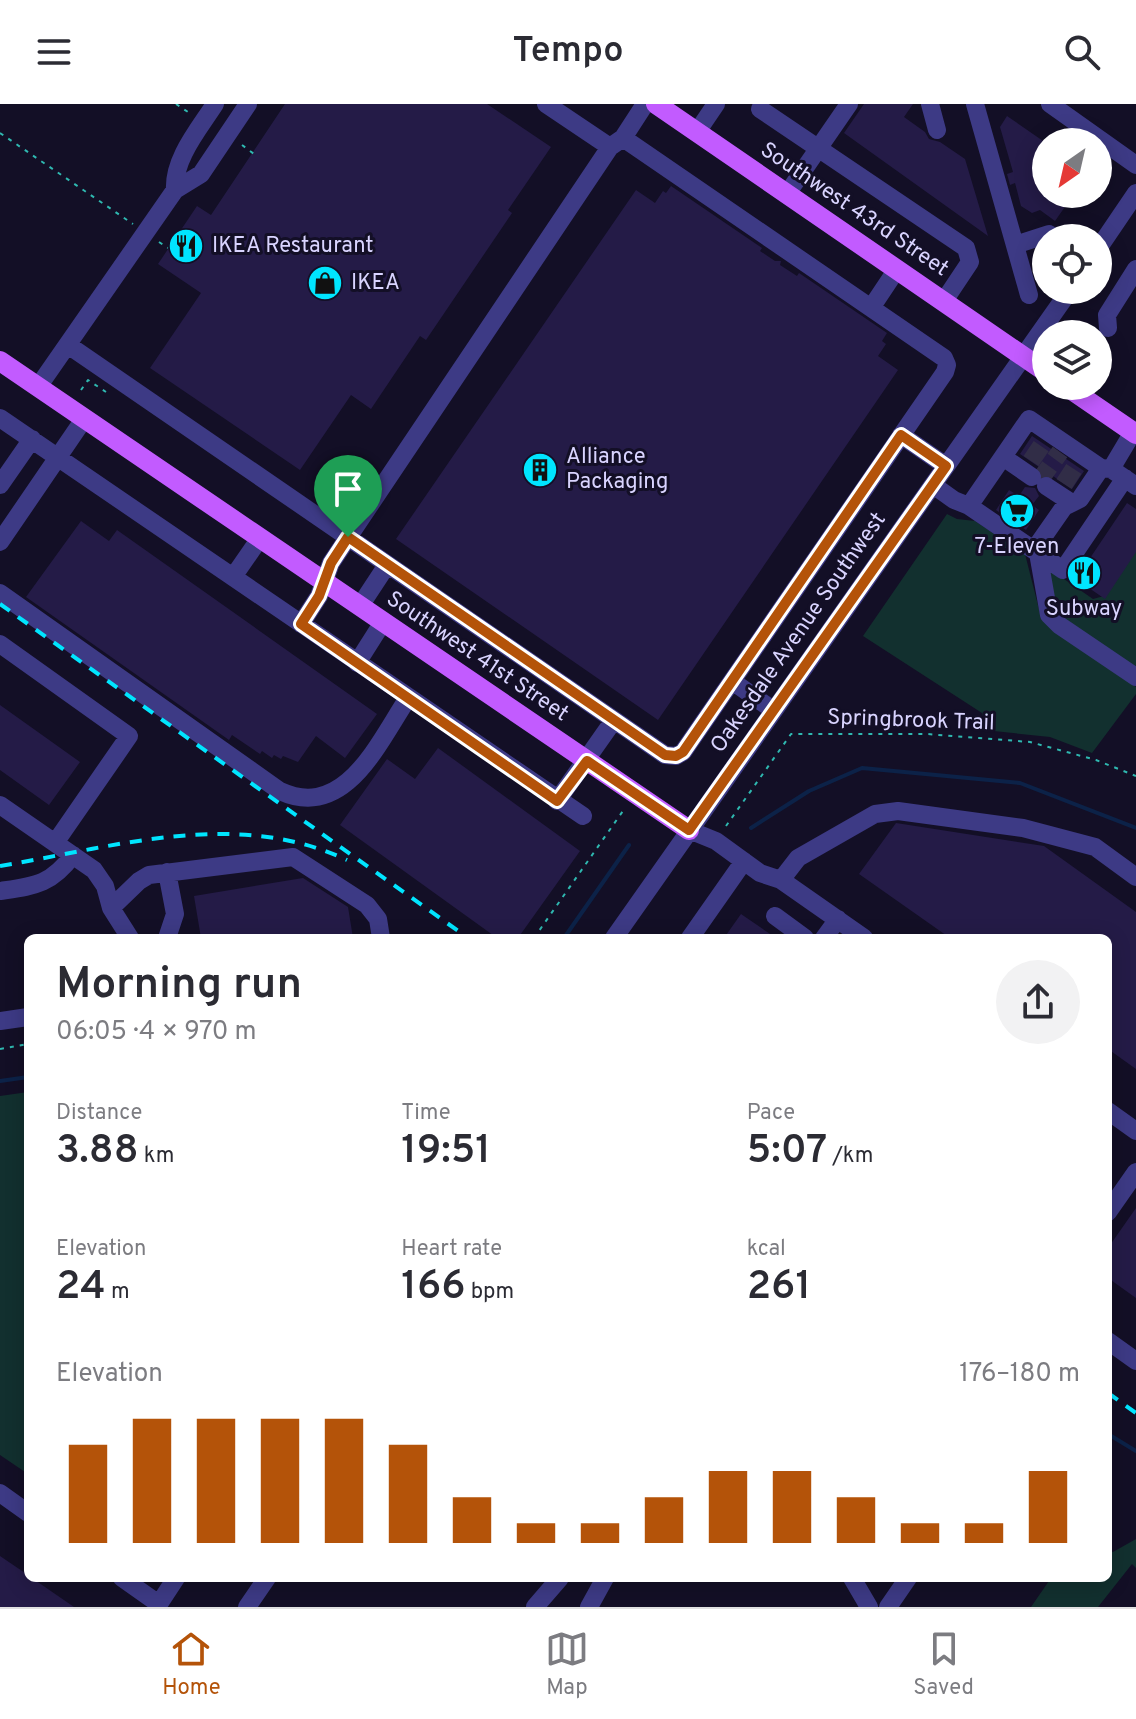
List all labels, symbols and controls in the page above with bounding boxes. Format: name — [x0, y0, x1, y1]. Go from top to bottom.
text: Tempo — [512, 29, 624, 75]
icon: menu — [32, 30, 76, 74]
icon: search — [1060, 30, 1104, 74]
north arrow — [1032, 128, 1112, 208]
map controls — [1032, 128, 1112, 400]
street label: Southwest 43rd Street — [755, 137, 953, 283]
button: locate — [1032, 224, 1112, 304]
restaurant icon: IKEA Restaurant — [167, 227, 205, 265]
place label: IKEA Restaurant — [212, 233, 374, 260]
shop icon: IKEA — [306, 264, 344, 302]
place label: IKEA — [351, 270, 400, 297]
button: layers — [1032, 320, 1112, 400]
place label: Alliance Packaging — [566, 444, 668, 496]
building icon: Alliance Packaging — [521, 451, 559, 489]
pin — [314, 455, 382, 537]
icon: arrive — [326, 467, 370, 511]
supermarket icon: 7-Eleven — [998, 492, 1036, 530]
street label: Oakesdale Avenue Southwest — [705, 507, 893, 759]
place label: 7-Eleven — [975, 534, 1059, 561]
restaurant icon: Subway — [1065, 554, 1103, 592]
street label: Southwest 41st Street — [381, 586, 573, 728]
place label: Subway — [1046, 596, 1122, 623]
street label: Springbrook Trail — [827, 705, 995, 737]
text: Morning run — [56, 958, 302, 1014]
button: share — [996, 960, 1080, 1044]
text: 06:05 · 4 × 970 m — [56, 1016, 257, 1049]
text: Distance — [56, 1100, 142, 1127]
text: Time — [401, 1100, 451, 1127]
text: Pace — [747, 1100, 795, 1127]
text: 3.88 — [56, 1127, 139, 1177]
text: 19:51 — [401, 1127, 491, 1177]
text: 5:07 — [747, 1127, 827, 1177]
text: km — [139, 1143, 174, 1170]
text: /km — [827, 1143, 873, 1170]
text: Elevation — [56, 1236, 146, 1263]
text: Heart rate — [401, 1236, 502, 1263]
text: kcal — [747, 1236, 786, 1263]
text: 24 — [56, 1263, 106, 1313]
text: 166 — [401, 1263, 466, 1313]
text: 261 — [747, 1263, 811, 1313]
text: m — [106, 1279, 130, 1306]
text: bpm — [466, 1279, 514, 1306]
text: Elevation — [56, 1358, 163, 1391]
text: 176–180 m — [959, 1358, 1080, 1391]
tab: Home — [162, 1627, 221, 1702]
tab: Map — [545, 1627, 589, 1702]
tab: Saved — [913, 1627, 974, 1702]

